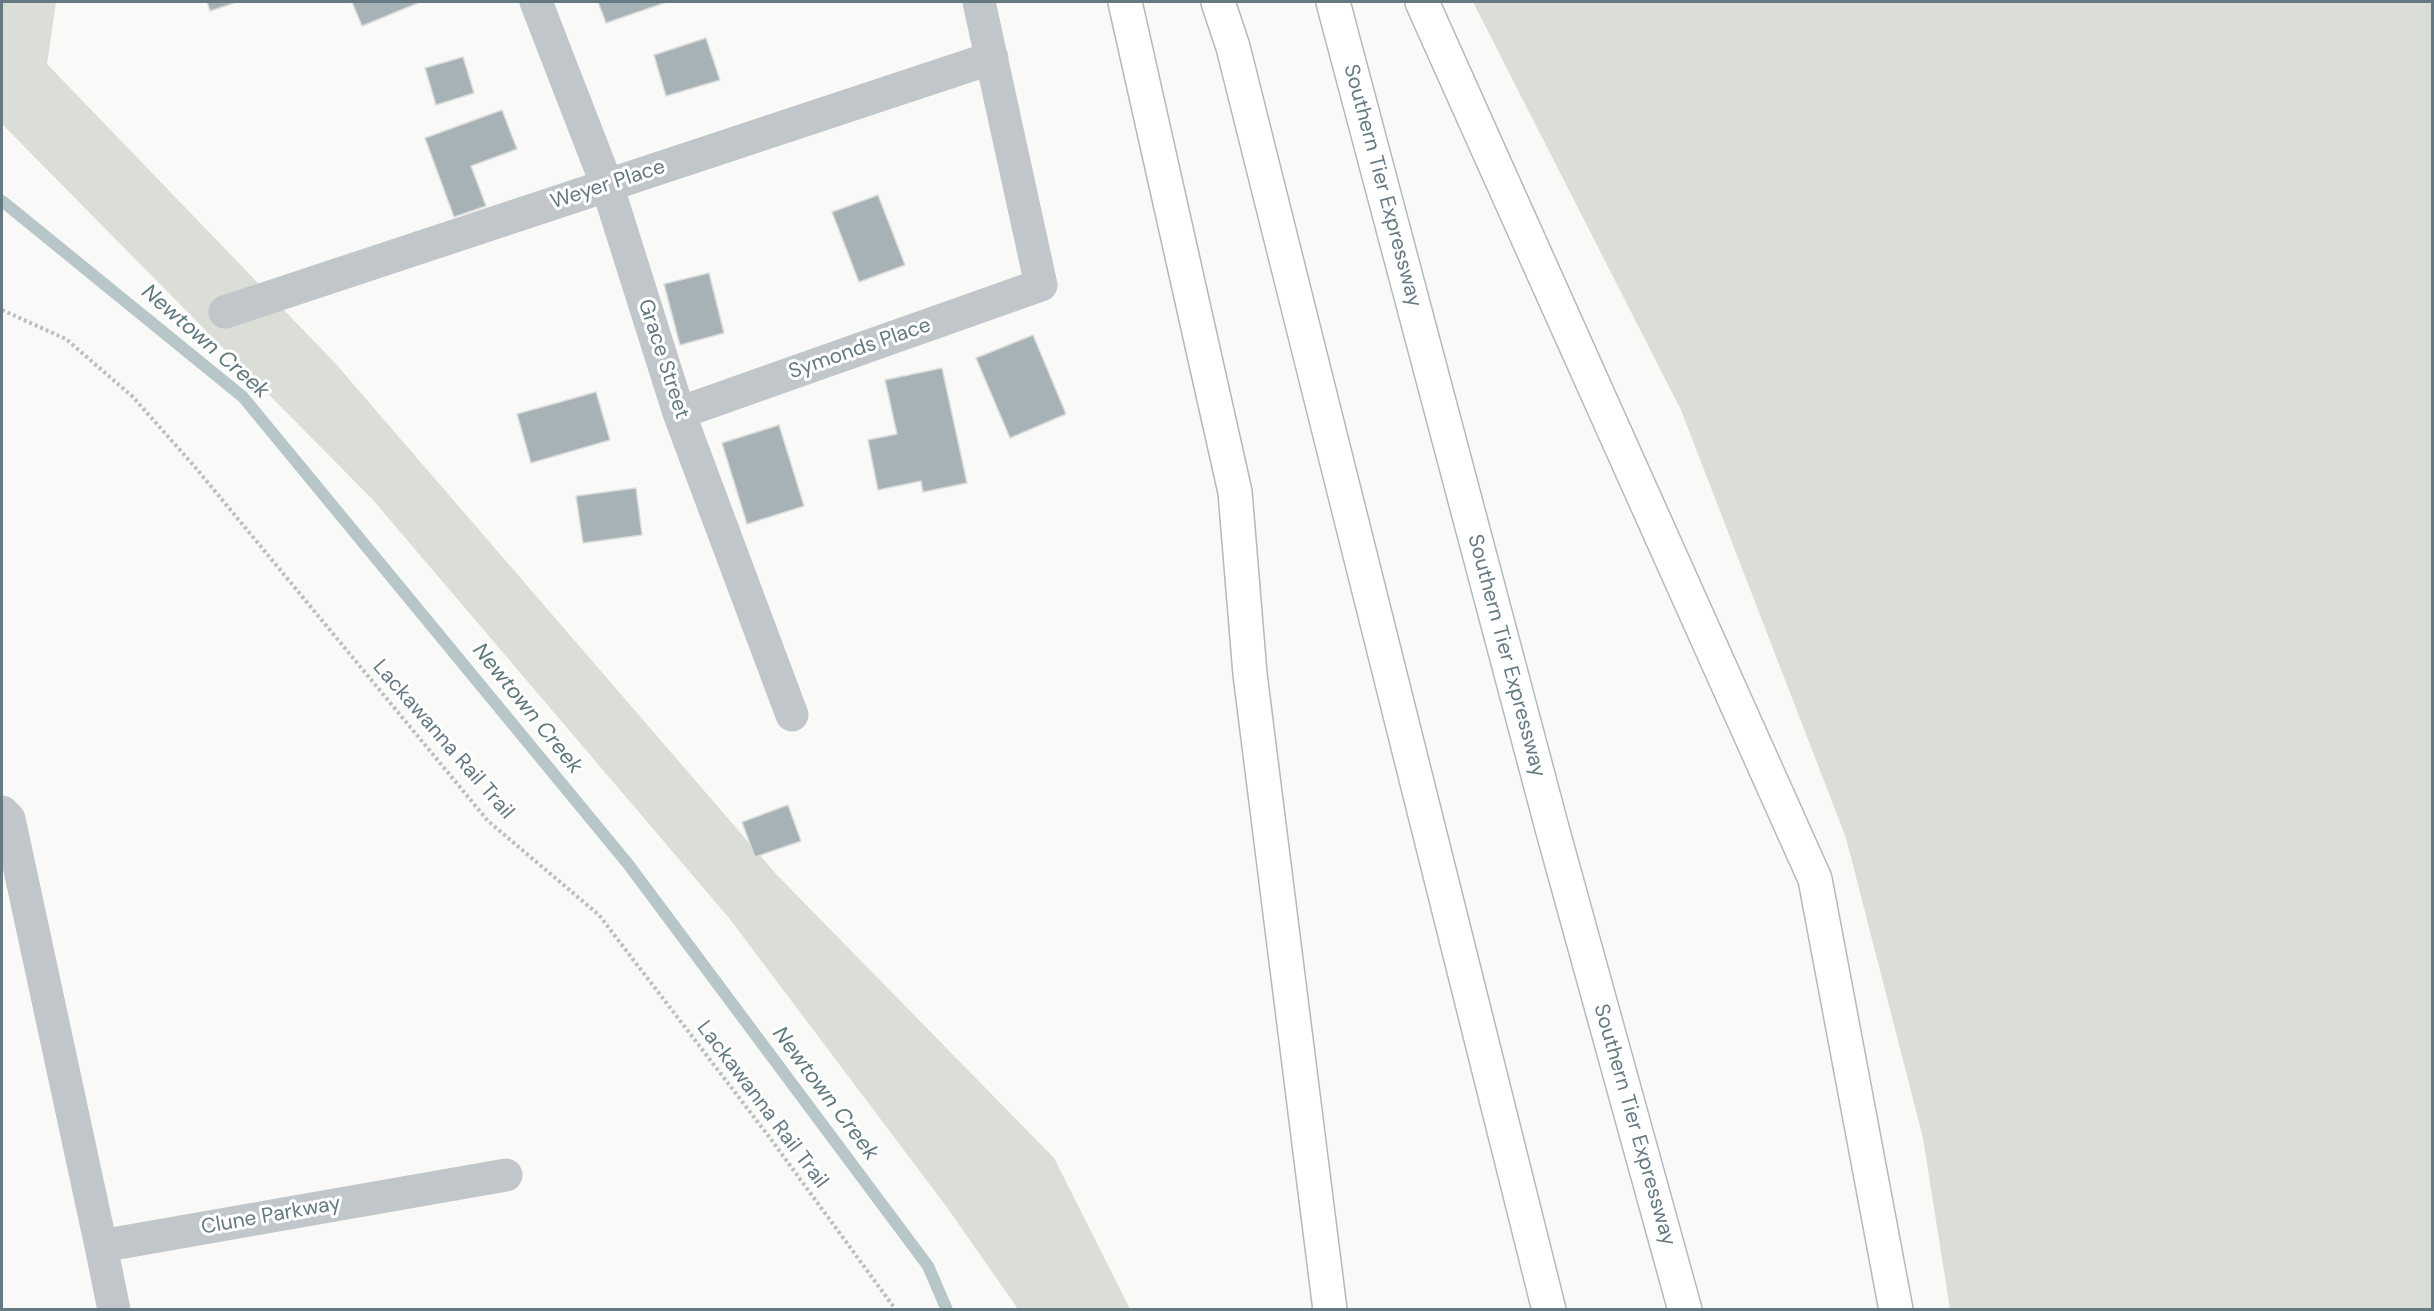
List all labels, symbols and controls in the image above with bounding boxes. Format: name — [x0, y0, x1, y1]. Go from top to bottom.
street label: Southern Tier Expressway — [1337, 62, 1427, 310]
street label: Weyer Place — [548, 155, 668, 215]
water label: Newtown Creek — [136, 279, 274, 405]
street label: Grace Street — [632, 296, 694, 422]
street label: Symonds Place — [786, 313, 934, 385]
street label: Southern Tier Expressway — [1461, 532, 1551, 780]
water label: Newtown Creek — [466, 638, 588, 780]
street label: Lackawanna Rail Trail — [367, 655, 519, 825]
street label: Southern Tier Expressway — [1587, 1001, 1681, 1249]
street label: Lackawanna Rail Trail — [691, 1016, 833, 1194]
water label: Newtown Creek — [766, 1022, 884, 1166]
street label: Clune Parkway — [199, 1191, 343, 1241]

